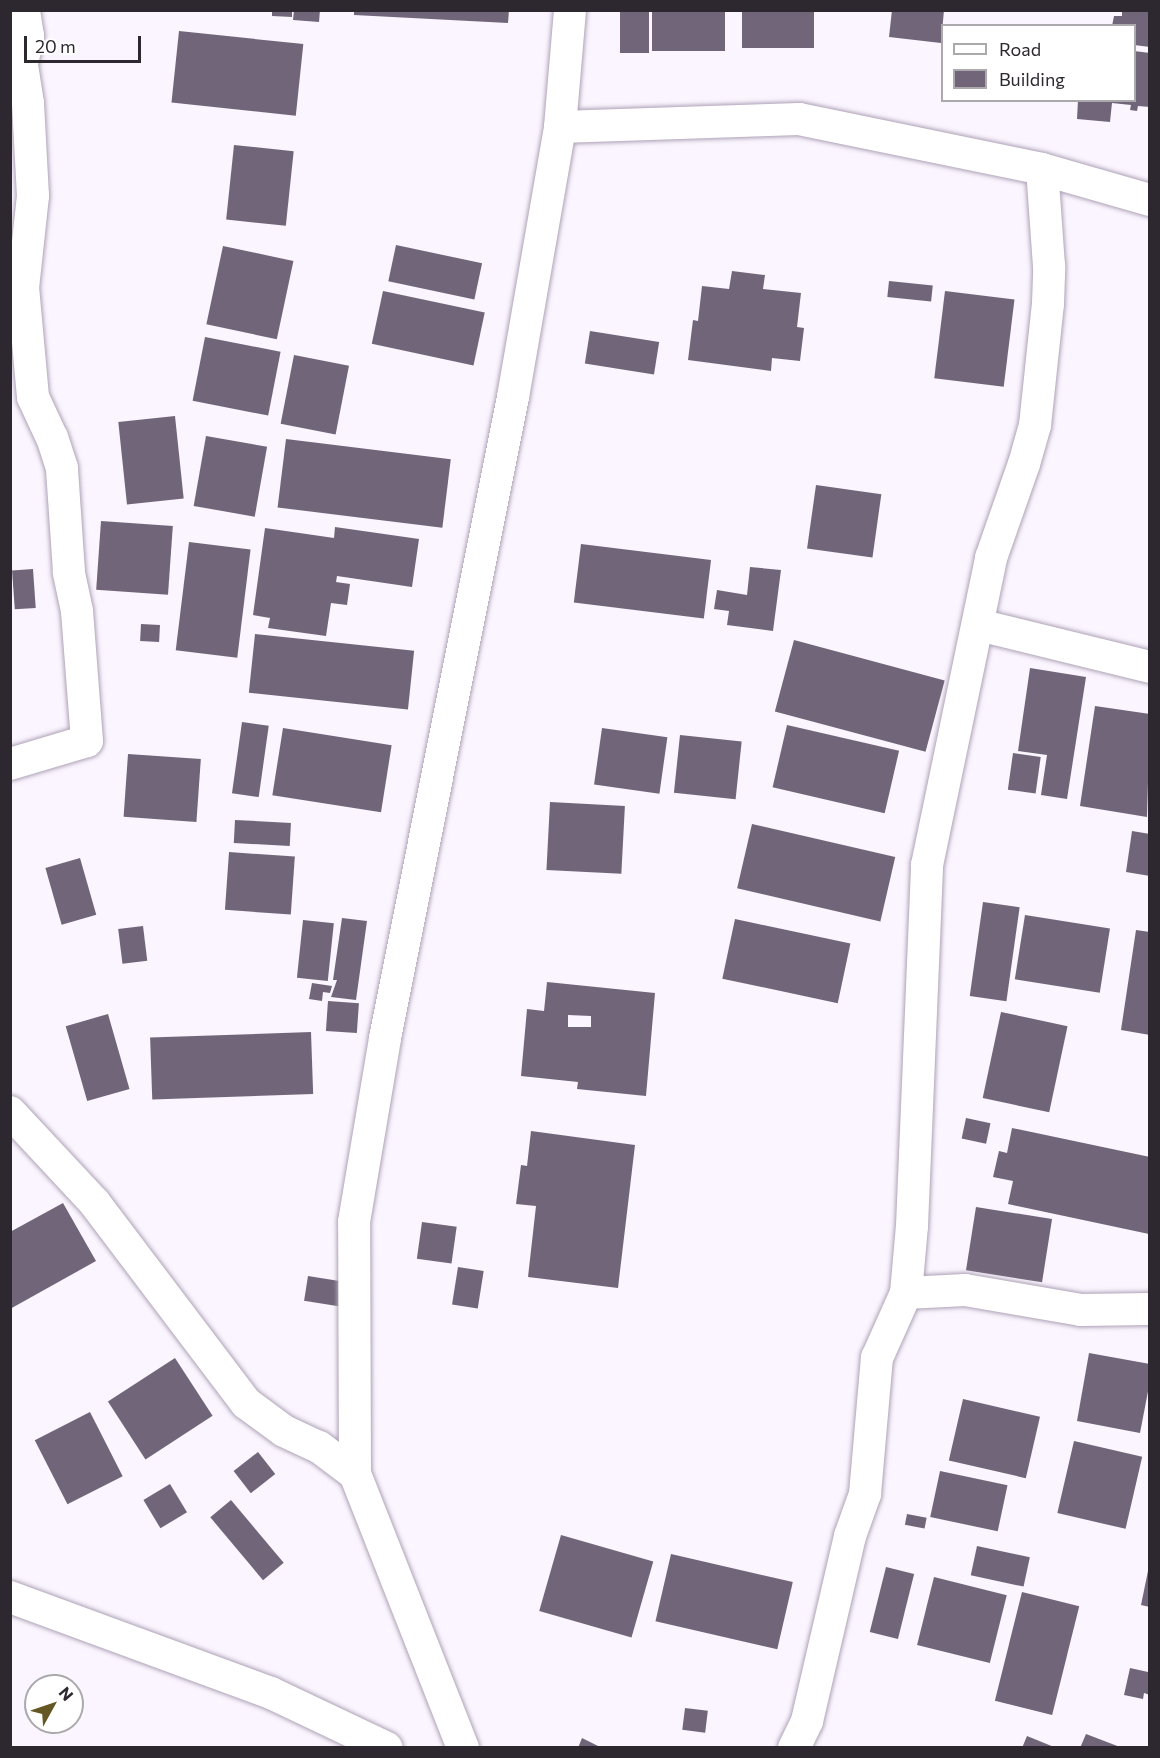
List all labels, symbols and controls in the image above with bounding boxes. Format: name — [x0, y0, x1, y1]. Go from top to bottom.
scale bar — [27, 24, 144, 62]
legend — [941, 24, 1136, 102]
text: 20 m — [35, 35, 76, 57]
text: Road — [999, 38, 1041, 60]
text: Building — [999, 68, 1065, 90]
north arrow — [24, 1674, 84, 1734]
text: N — [56, 1683, 78, 1704]

